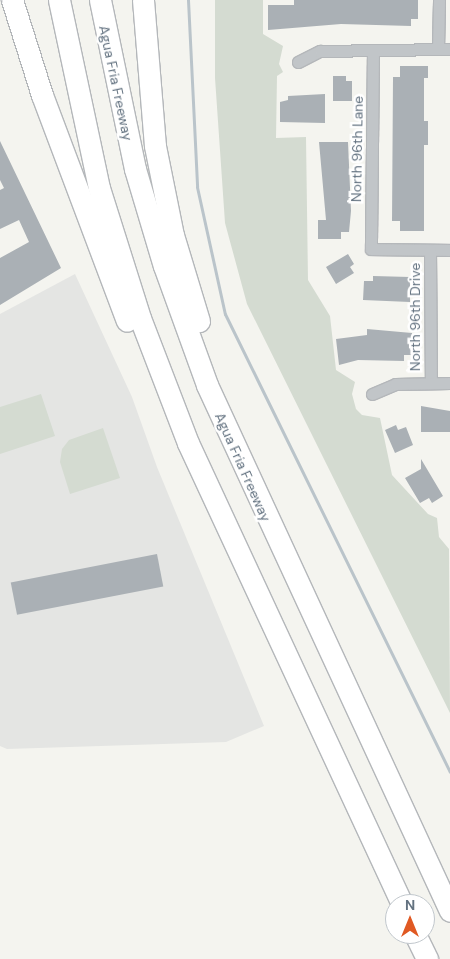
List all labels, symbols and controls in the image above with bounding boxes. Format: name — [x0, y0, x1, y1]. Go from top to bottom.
street label: Agua Fria Freeway — [96, 24, 136, 142]
street label: North 96th Lane — [348, 96, 366, 202]
street label: North 96th Drive — [407, 263, 423, 371]
street label: Agua Fria Freeway — [211, 410, 275, 524]
north arrow — [385, 894, 435, 944]
text: N — [405, 896, 415, 914]

